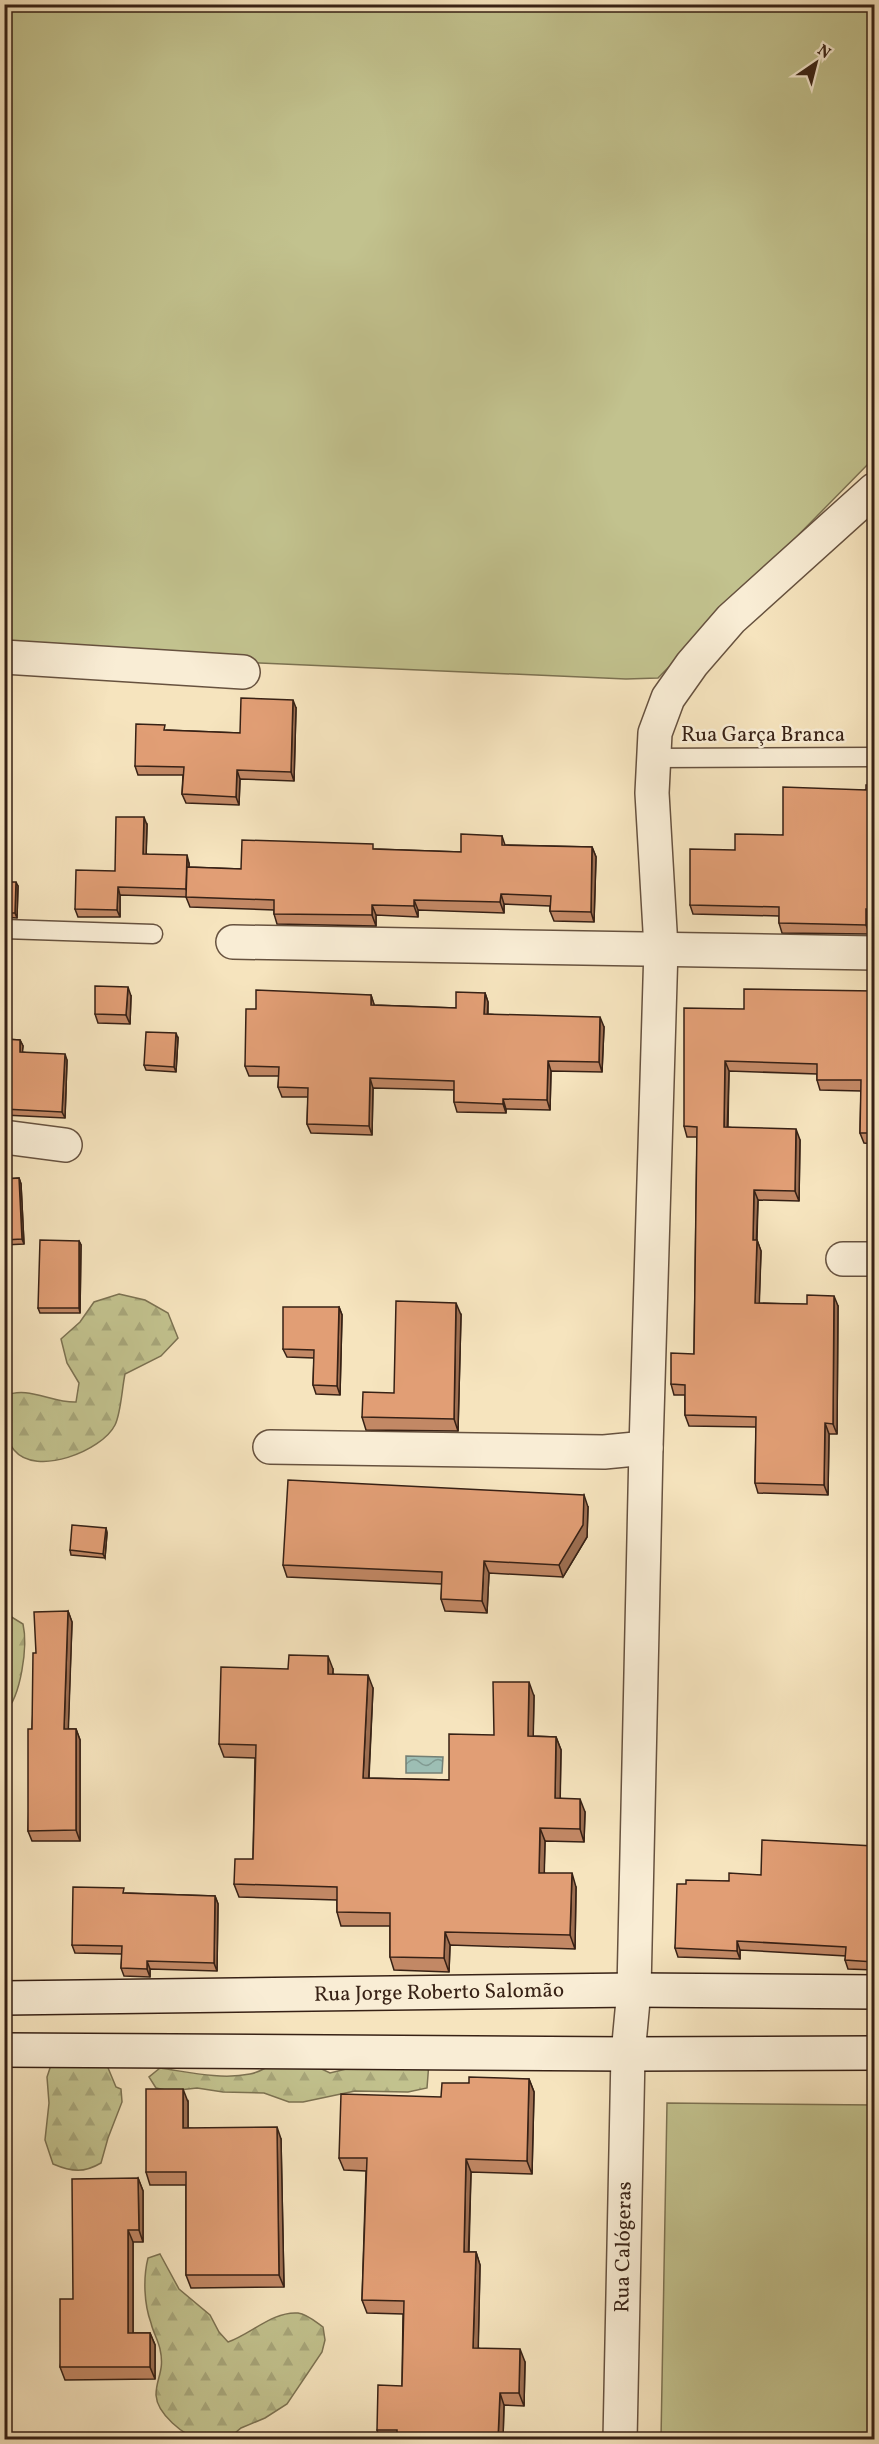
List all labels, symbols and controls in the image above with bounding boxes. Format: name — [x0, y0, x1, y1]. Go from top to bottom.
north arrow — [786, 33, 846, 93]
text: N — [812, 40, 835, 65]
street label: Rua Garça Branca — [681, 721, 845, 750]
street label: Rua Jorge Roberto Salomão — [314, 1976, 564, 2010]
street label: Rua Calógeras — [608, 2181, 640, 2313]

